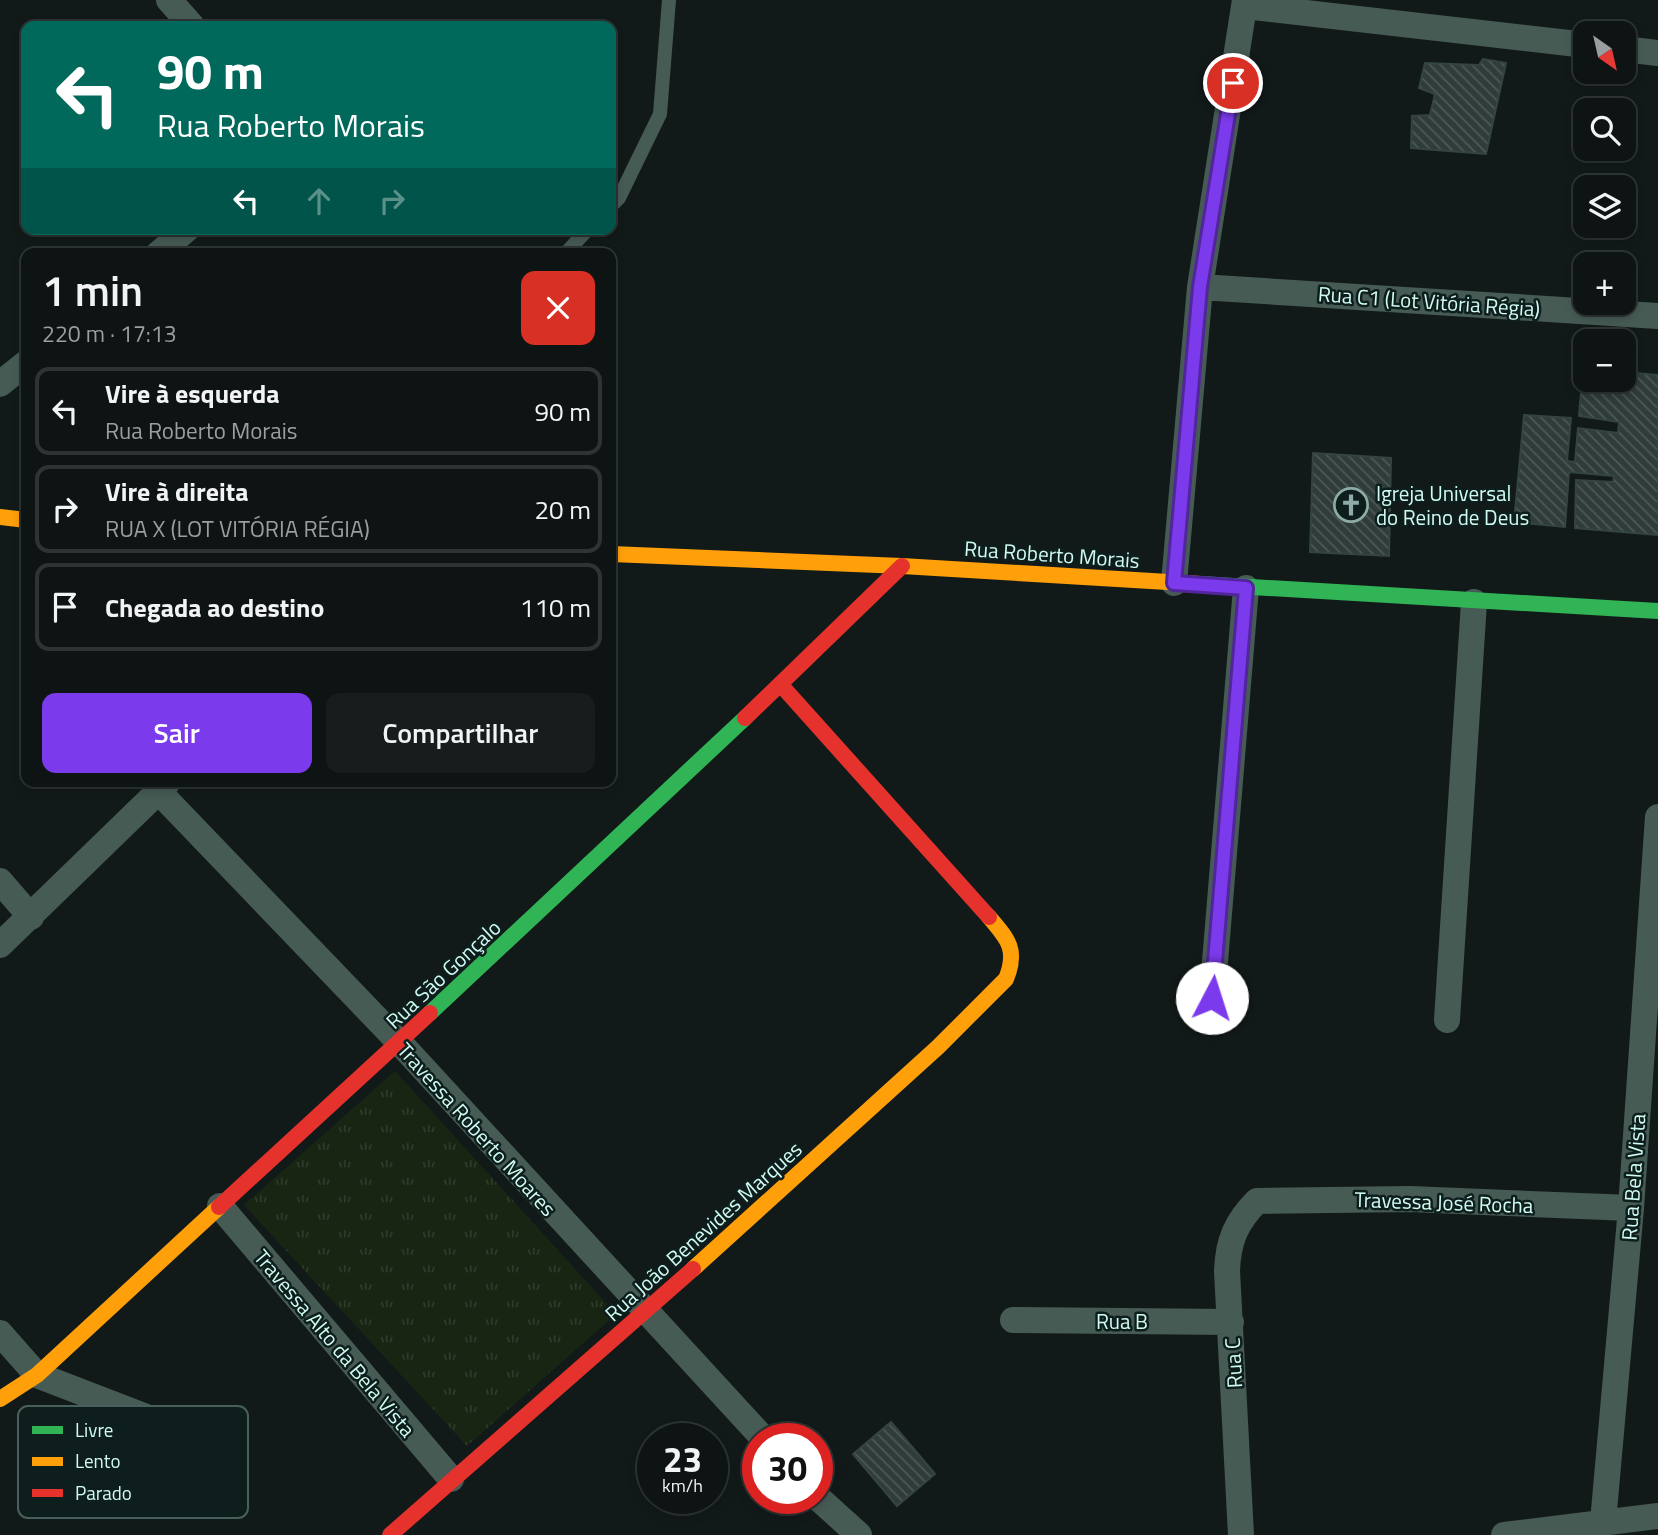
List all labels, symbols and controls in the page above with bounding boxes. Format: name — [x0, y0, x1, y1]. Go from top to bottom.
north arrow — [1573, 21, 1636, 84]
map controls — [1573, 21, 1636, 392]
text: 90 m — [157, 33, 264, 108]
icon: left — [42, 49, 133, 140]
pin — [1203, 53, 1263, 113]
icon: arrive — [1214, 64, 1252, 102]
button: search — [1573, 98, 1636, 161]
text: Rua Roberto Morais — [157, 101, 425, 149]
button: layers — [1573, 175, 1636, 238]
icon: left — [227, 182, 265, 220]
icon: ahead — [300, 182, 338, 220]
icon: right — [373, 182, 411, 220]
button: + — [1573, 252, 1636, 315]
text: 1 min — [42, 258, 143, 322]
button: close — [521, 271, 595, 345]
street label: Rua C1 (Lot Vitória Régia) — [1317, 277, 1541, 325]
text: 220 m · 17:13 — [42, 316, 177, 351]
button: − — [1573, 329, 1636, 392]
text: Vire à esquerda — [105, 374, 280, 413]
icon: left — [46, 392, 84, 430]
text: 90 m — [534, 392, 591, 431]
text: Rua Roberto Morais — [105, 413, 298, 448]
text: Vire à direita — [105, 472, 248, 511]
place label: Igreja Universal do Reino de Deus — [1376, 477, 1529, 533]
church icon: Igreja Universal do Reino de Deus — [1332, 486, 1370, 524]
icon: right — [46, 490, 84, 528]
text: 20 m — [534, 490, 591, 529]
text: RUA X (LOT VITÓRIA RÉGIA) — [105, 511, 370, 546]
street label: Rua Roberto Morais — [963, 532, 1141, 576]
icon: arrive — [46, 588, 84, 626]
text: Chegada ao destino — [105, 588, 324, 627]
text: 110 m — [520, 588, 591, 627]
button: Sair — [42, 693, 312, 773]
button: Compartilhar — [326, 693, 595, 773]
street label: Rua São Gonçalo — [378, 912, 508, 1036]
position arrow — [1175, 961, 1249, 1035]
street label: Travessa Roberto Moares — [390, 1035, 564, 1223]
street label: Rua Bela Vista — [1613, 1112, 1653, 1242]
street label: Rua João Benevides Marques — [597, 1133, 809, 1329]
street label: Travessa José Rocha — [1354, 1183, 1534, 1221]
street label: Travessa Alto da Bela Vista — [247, 1242, 424, 1444]
street label: Rua B — [1096, 1305, 1148, 1337]
street label: Rua C — [1216, 1337, 1250, 1389]
legend — [18, 1406, 248, 1518]
text: Livre — [75, 1415, 113, 1444]
speed limit sign: 30 — [742, 1423, 833, 1514]
text: 23 — [663, 1432, 702, 1486]
text: Lento — [75, 1446, 120, 1475]
text: km/h — [662, 1472, 703, 1499]
text: Parado — [75, 1478, 132, 1507]

